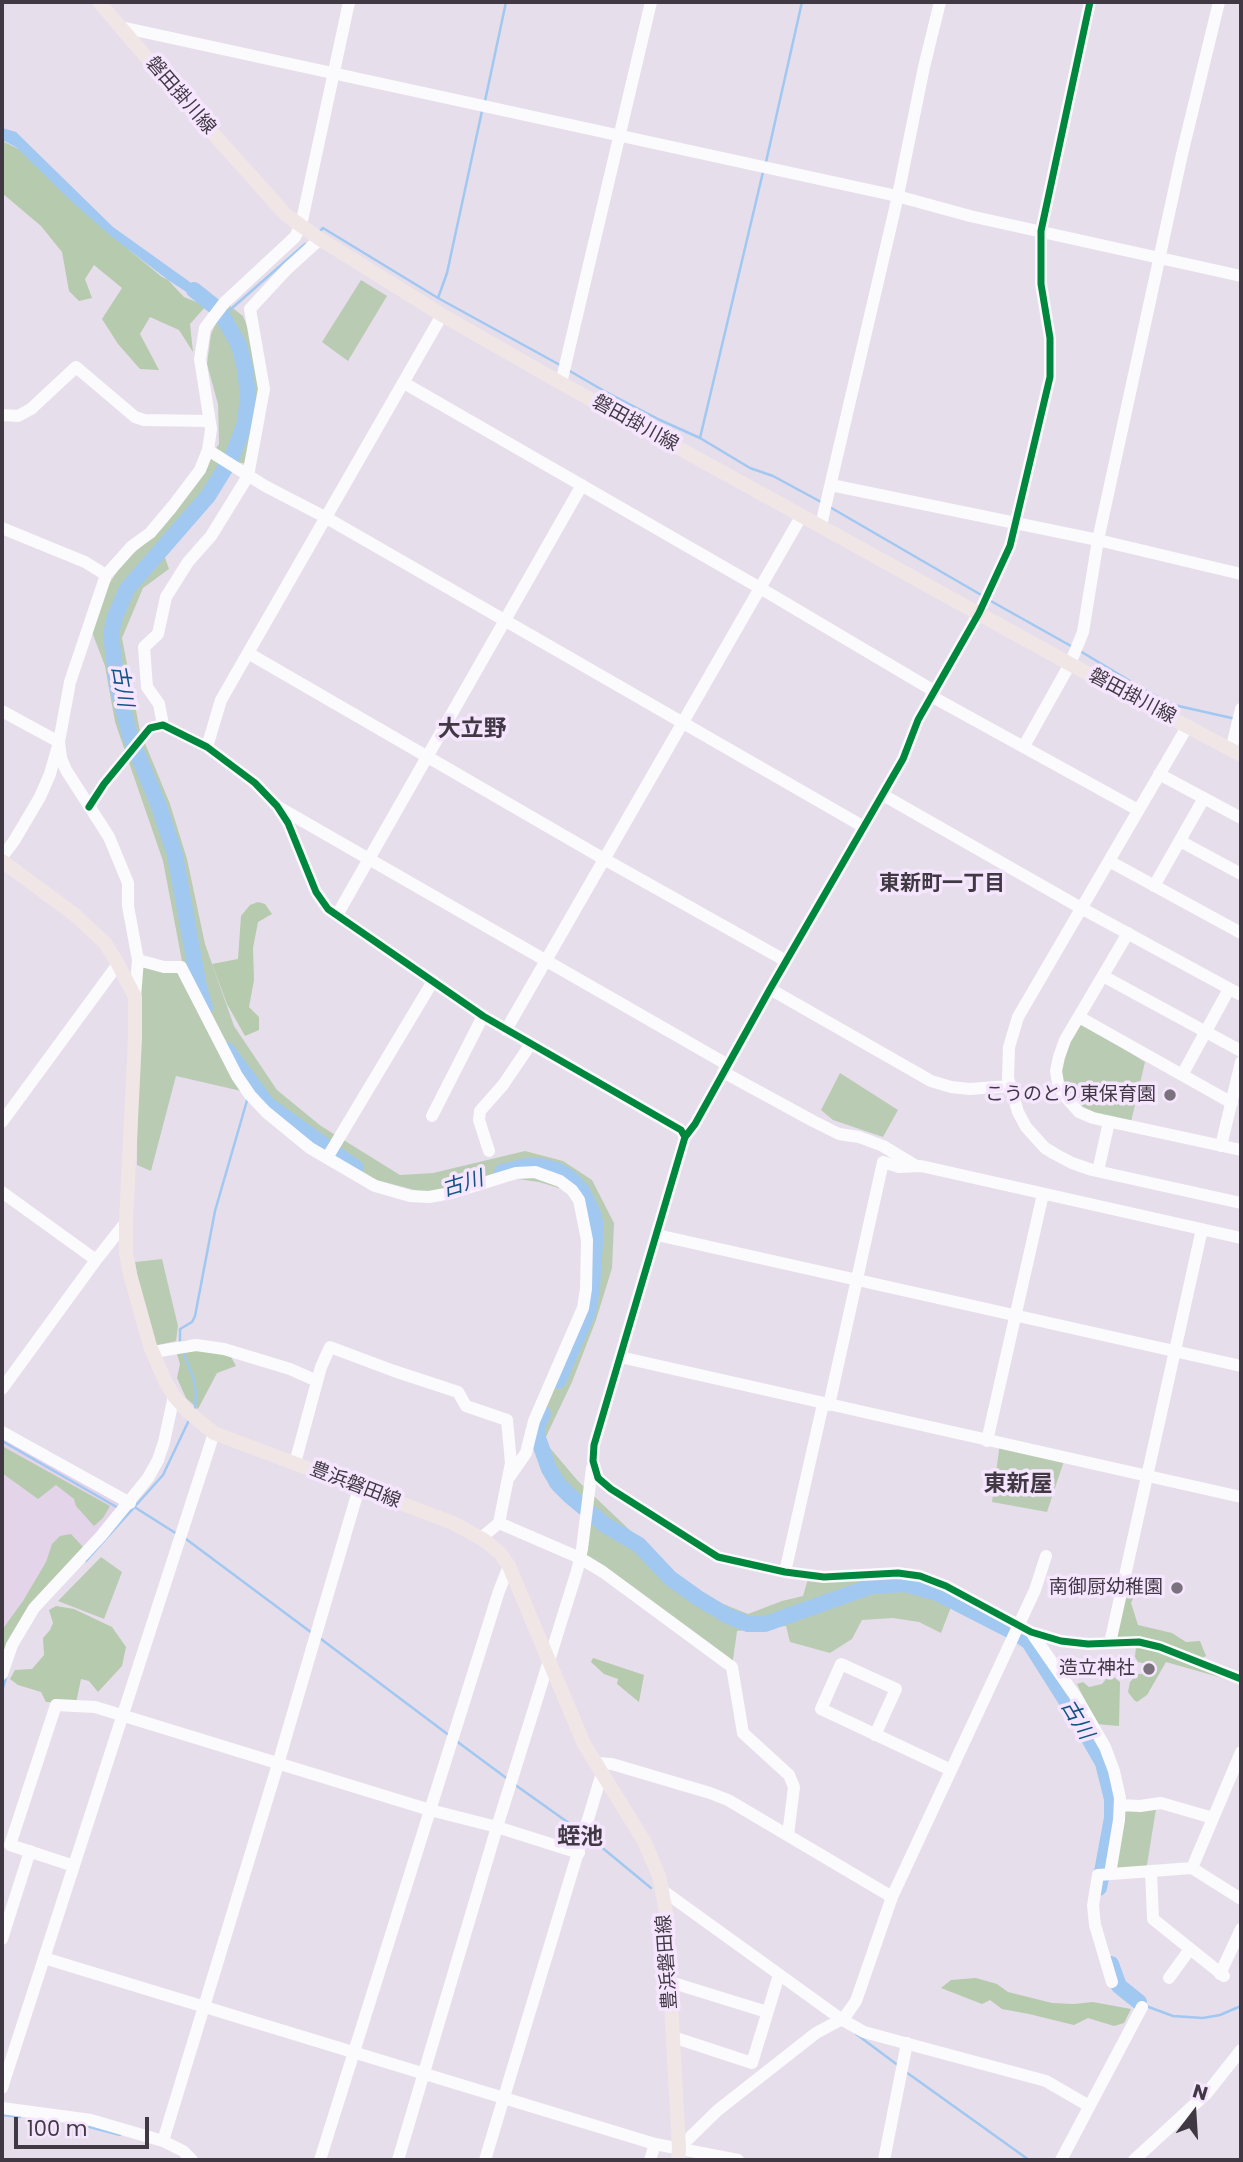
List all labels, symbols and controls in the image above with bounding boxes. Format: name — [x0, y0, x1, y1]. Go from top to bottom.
street label: 磐田掛川線 — [140, 53, 220, 139]
street label: 磐田掛川線 — [588, 391, 682, 457]
water label: 古川 — [105, 663, 137, 709]
street label: 磐田掛川線 — [1085, 665, 1179, 729]
district label: 大立野 — [438, 716, 506, 744]
district label: 東新町一丁目 — [879, 872, 1005, 898]
place label: こうのとり東保育園 — [985, 1084, 1156, 1106]
marker: こうのとり東保育園 — [1162, 1087, 1178, 1103]
water label: 古川 — [439, 1167, 487, 1203]
street label: 豊浜磐田線 — [307, 1458, 403, 1514]
district label: 東新屋 — [984, 1471, 1052, 1499]
place label: 南御厨幼稚園 — [1049, 1577, 1163, 1599]
marker: 南御厨幼稚園 — [1169, 1580, 1185, 1596]
place label: 造立神社 — [1059, 1658, 1135, 1680]
marker: 造立神社 — [1141, 1661, 1157, 1677]
water label: 古川 — [1054, 1696, 1098, 1744]
district label: 蛭池 — [557, 1824, 603, 1852]
street label: 豊浜磐田線 — [653, 1914, 683, 2010]
text: N — [1189, 2077, 1211, 2107]
north arrow — [1159, 2078, 1229, 2148]
scale bar — [18, 2102, 152, 2146]
text: 100 m — [27, 2114, 87, 2143]

